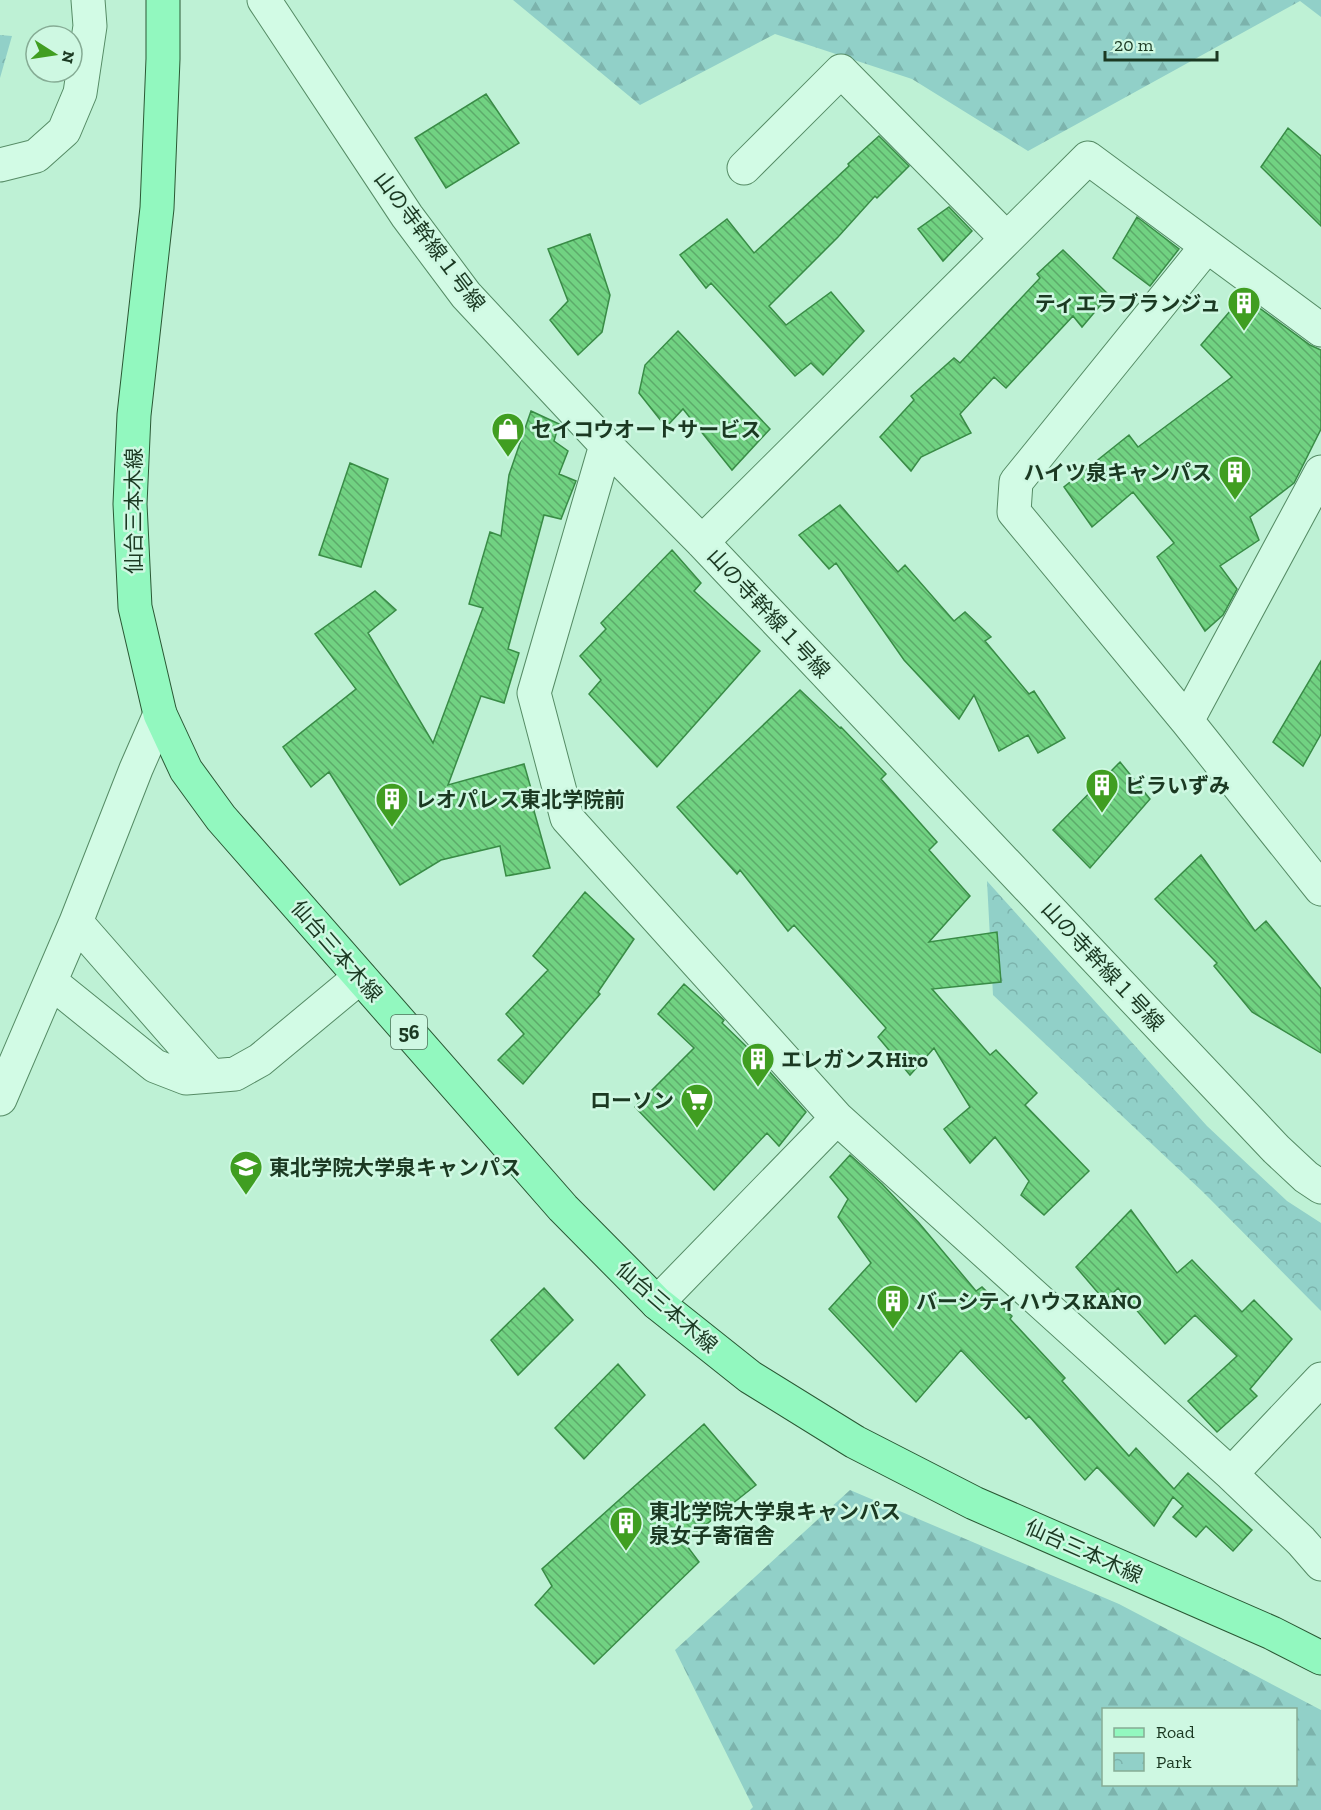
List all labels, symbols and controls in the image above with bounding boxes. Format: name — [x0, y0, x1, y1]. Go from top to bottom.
north arrow — [24, 24, 84, 84]
scale bar — [1105, 24, 1218, 62]
text: 20 m — [1114, 34, 1154, 56]
text: N — [58, 49, 79, 65]
street label: 山の寺幹線１号線 — [369, 166, 491, 316]
building icon: ティエラブランジュ — [1226, 285, 1262, 332]
place label: ティエラブランジュ — [1035, 291, 1221, 316]
shop icon: セイコウオートサービス — [490, 411, 526, 458]
place label: セイコウオートサービス — [531, 417, 761, 442]
street label: 仙台三本木線 — [121, 448, 146, 574]
building icon: ハイツ泉キャンパス — [1217, 454, 1253, 501]
place label: ハイツ泉キャンパス — [1023, 460, 1212, 485]
street label: 山の寺幹線１号線 — [703, 543, 835, 683]
building icon: ビラいずみ — [1084, 767, 1120, 814]
place label: ビラいずみ — [1125, 773, 1230, 798]
building icon: レオパレス東北学院前 — [374, 781, 410, 828]
place label: レオパレス東北学院前 — [415, 787, 625, 812]
street label: 仙台三本木線 — [286, 895, 388, 1007]
street label: 山の寺幹線１号線 — [1037, 896, 1169, 1036]
road number: 56 — [391, 1015, 427, 1049]
building icon: エレガンスHiro — [740, 1041, 776, 1088]
place label: エレガンスHiro — [781, 1047, 928, 1072]
supermarket icon: ローソン — [679, 1082, 715, 1129]
place label: ローソン — [590, 1088, 674, 1113]
school or university icon: 東北学院大学泉キャンパス — [228, 1149, 264, 1196]
place label: 東北学院大学泉キャンパス — [269, 1155, 521, 1180]
street label: 仙台三本木線 — [611, 1256, 723, 1358]
building icon: バーシティハウスKANO — [875, 1283, 911, 1330]
place label: バーシティハウスKANO — [916, 1289, 1142, 1314]
place label: 東北学院大学泉キャンパス 泉女子寄宿舎 — [649, 1499, 901, 1548]
building icon: 東北学院大学泉キャンパス 泉女子寄宿舎 — [608, 1505, 644, 1552]
street label: 仙台三本木線 — [1021, 1514, 1147, 1588]
legend — [1102, 1708, 1297, 1786]
text: Road — [1156, 1721, 1195, 1743]
text: Park — [1156, 1751, 1192, 1773]

